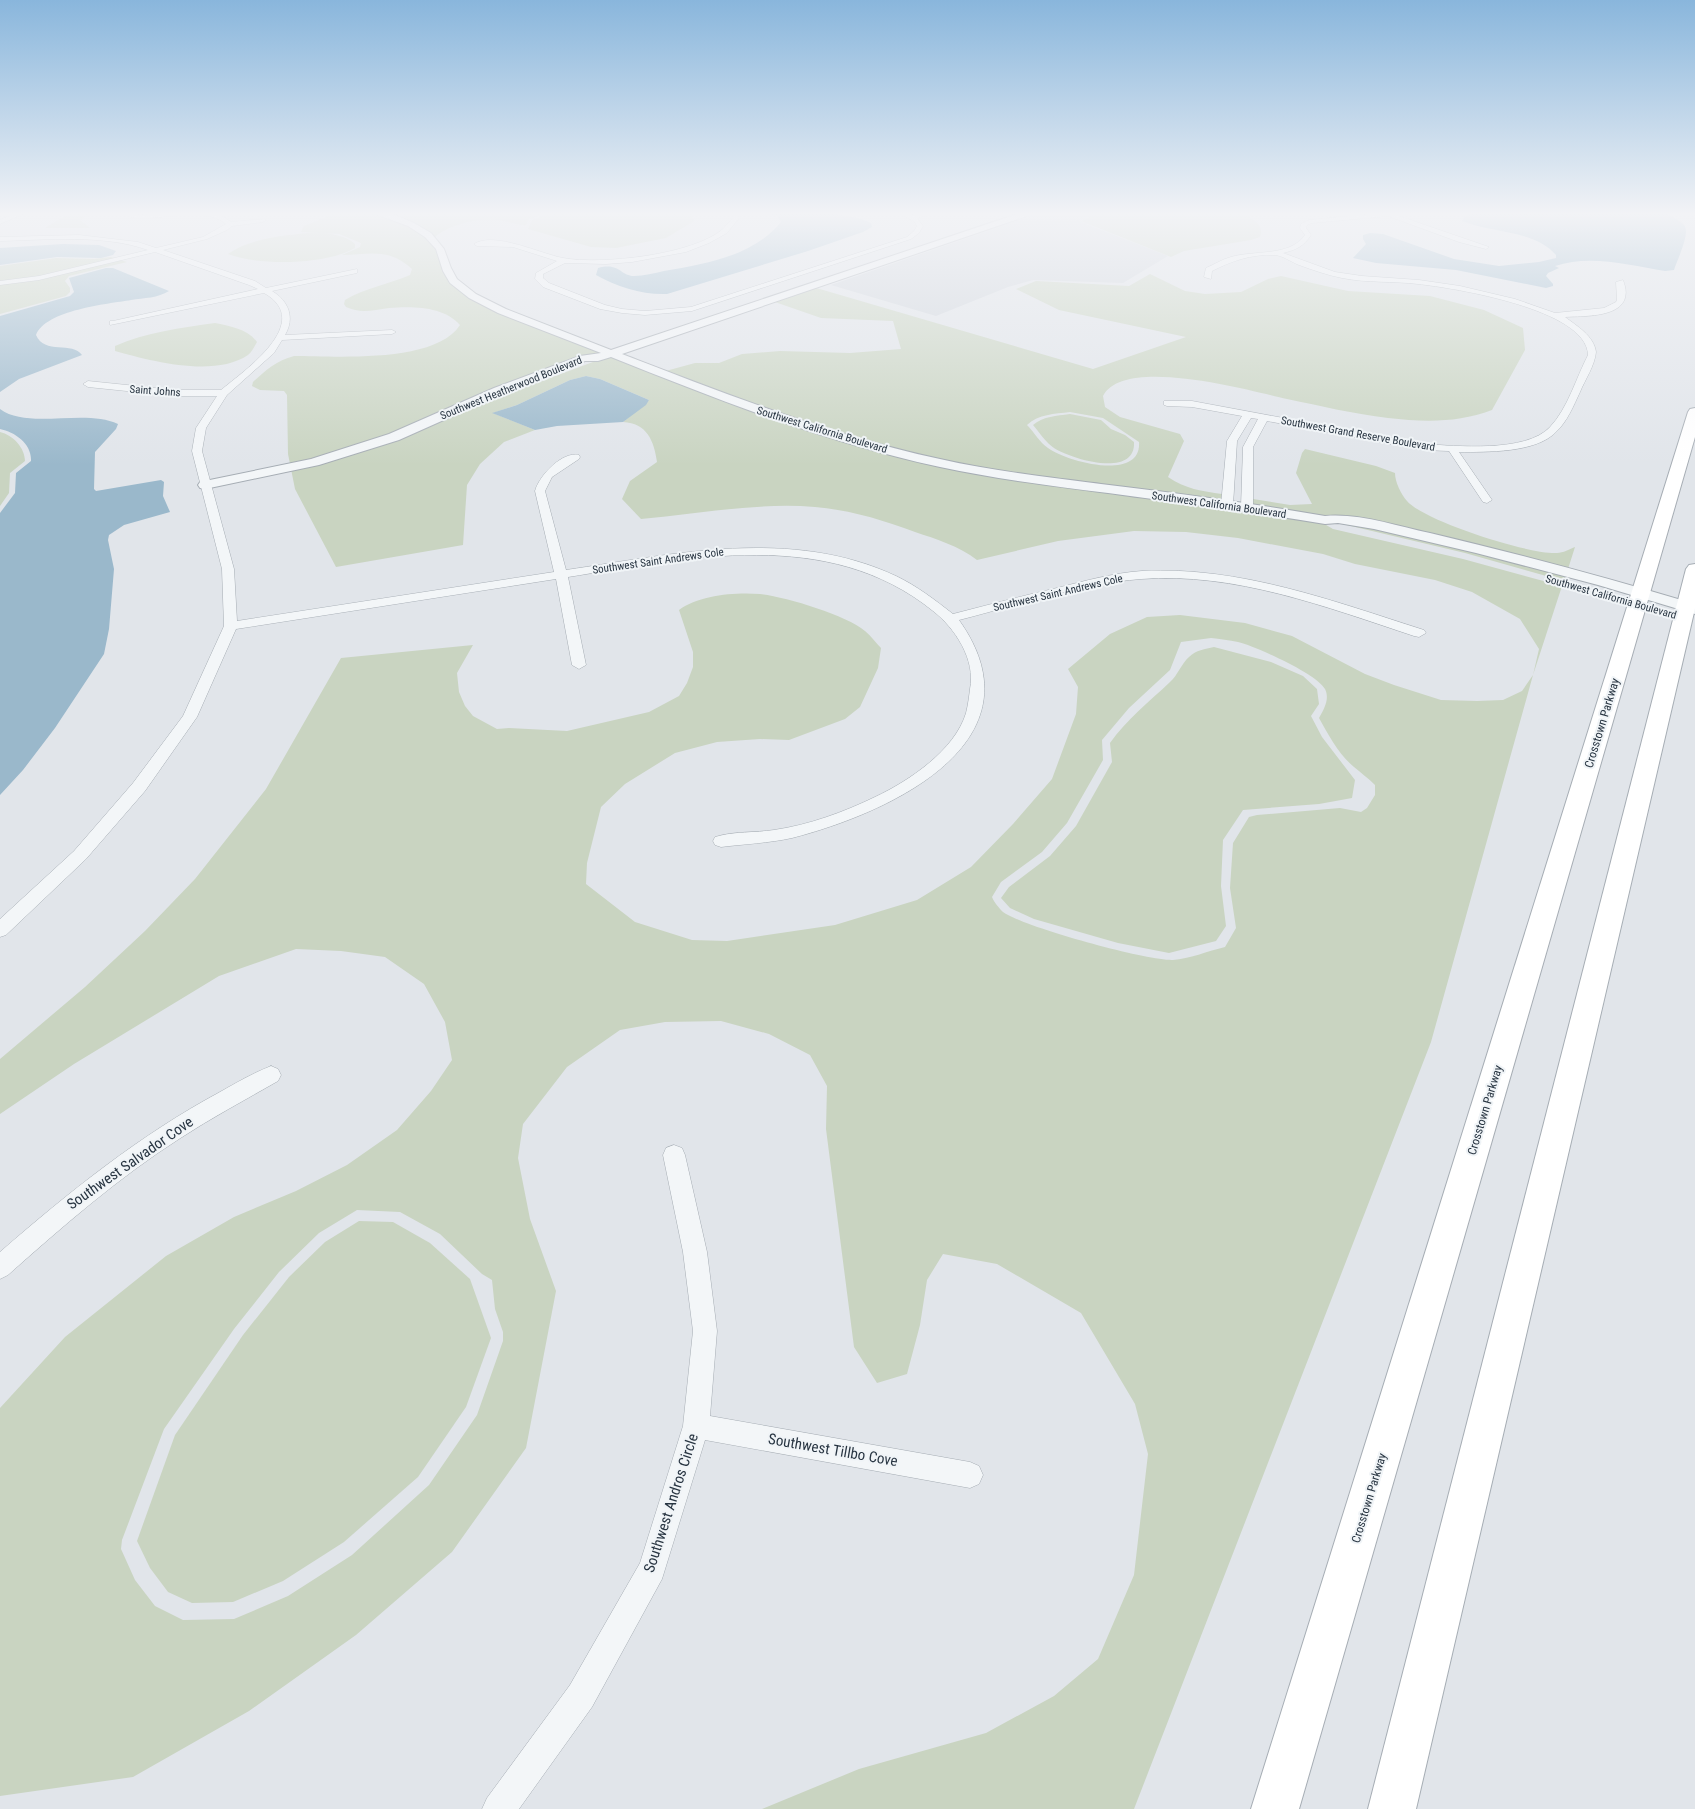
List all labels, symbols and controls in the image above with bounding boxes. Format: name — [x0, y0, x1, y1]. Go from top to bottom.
street label: Southwest Heatherwood Boulevard — [438, 354, 584, 422]
street label: Saint Johns — [129, 383, 181, 399]
street label: Southwest California Boulevard — [755, 404, 889, 456]
street label: Southwest Grand Reserve Boulevard — [1280, 414, 1436, 454]
street label: Southwest California Boulevard — [1151, 489, 1287, 521]
street label: Southwest Saint Andrews Cole — [591, 545, 725, 577]
street label: Southwest Saint Andrews Cole — [992, 572, 1124, 614]
street label: Southwest California Boulevard — [1544, 572, 1678, 622]
street label: Crosstown Parkway — [1582, 676, 1622, 770]
street label: Crosstown Parkway — [1465, 1063, 1505, 1157]
street label: Southwest Salvador Cove — [63, 1113, 197, 1213]
street label: Southwest Tillbo Cove — [767, 1430, 899, 1470]
street label: Southwest Andros Circle — [640, 1431, 702, 1575]
street label: Crosstown Parkway — [1349, 1451, 1389, 1545]

